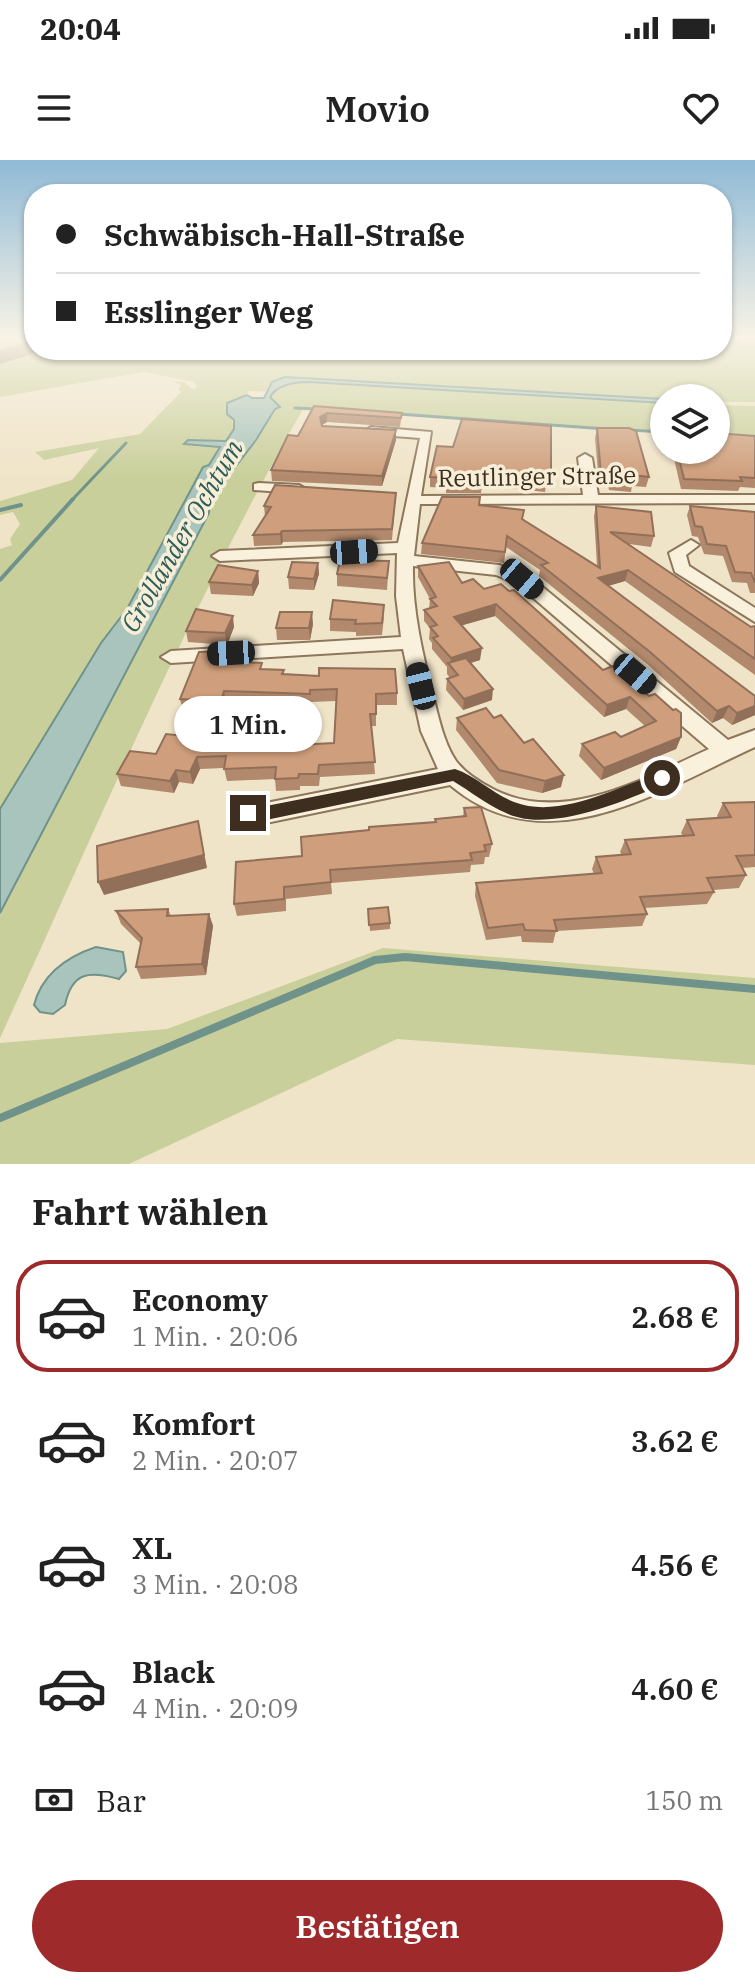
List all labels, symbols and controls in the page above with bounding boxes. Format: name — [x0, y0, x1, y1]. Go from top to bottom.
text: 20:04 — [40, 9, 121, 48]
text: Movio — [325, 85, 430, 132]
icon: menu — [32, 86, 76, 130]
icon: heart — [679, 86, 723, 130]
text: Schwäbisch-Hall-Straße — [104, 215, 465, 254]
text: Esslinger Weg — [104, 292, 313, 331]
map controls — [650, 384, 730, 464]
button: layers — [650, 384, 730, 464]
water label: Grollander Ochtum — [112, 433, 250, 638]
street label: Reutlinger Straße — [437, 458, 637, 494]
car — [329, 538, 379, 566]
car — [496, 554, 548, 604]
car — [206, 640, 256, 666]
car — [609, 649, 661, 699]
car — [404, 660, 438, 712]
callout: 1 Min. — [174, 697, 322, 753]
text: 1 Min. — [209, 707, 287, 741]
route start — [644, 760, 680, 796]
route end — [230, 795, 266, 831]
text: Fahrt wählen — [32, 1188, 268, 1235]
icon: car — [36, 1280, 108, 1352]
text: Economy — [132, 1280, 268, 1319]
text: 2.68 € — [631, 1297, 719, 1336]
text: 1 Min. · 20:06 — [132, 1319, 299, 1353]
icon: car — [36, 1404, 108, 1476]
text: Komfort — [132, 1404, 255, 1443]
text: 3.62 € — [631, 1421, 719, 1460]
text: 2 Min. · 20:07 — [132, 1443, 299, 1477]
icon: car — [36, 1528, 108, 1600]
text: XL — [132, 1528, 172, 1567]
text: 4.56 € — [631, 1545, 719, 1584]
text: 3 Min. · 20:08 — [132, 1567, 299, 1601]
icon: car — [36, 1652, 108, 1724]
text: Black — [132, 1652, 215, 1691]
text: 4.60 € — [631, 1669, 719, 1708]
text: 4 Min. · 20:09 — [132, 1691, 299, 1725]
icon: cash — [32, 1778, 76, 1822]
text: Bar — [96, 1781, 146, 1820]
text: 150 m — [645, 1783, 723, 1817]
button: Bestätigen — [32, 1880, 723, 1972]

